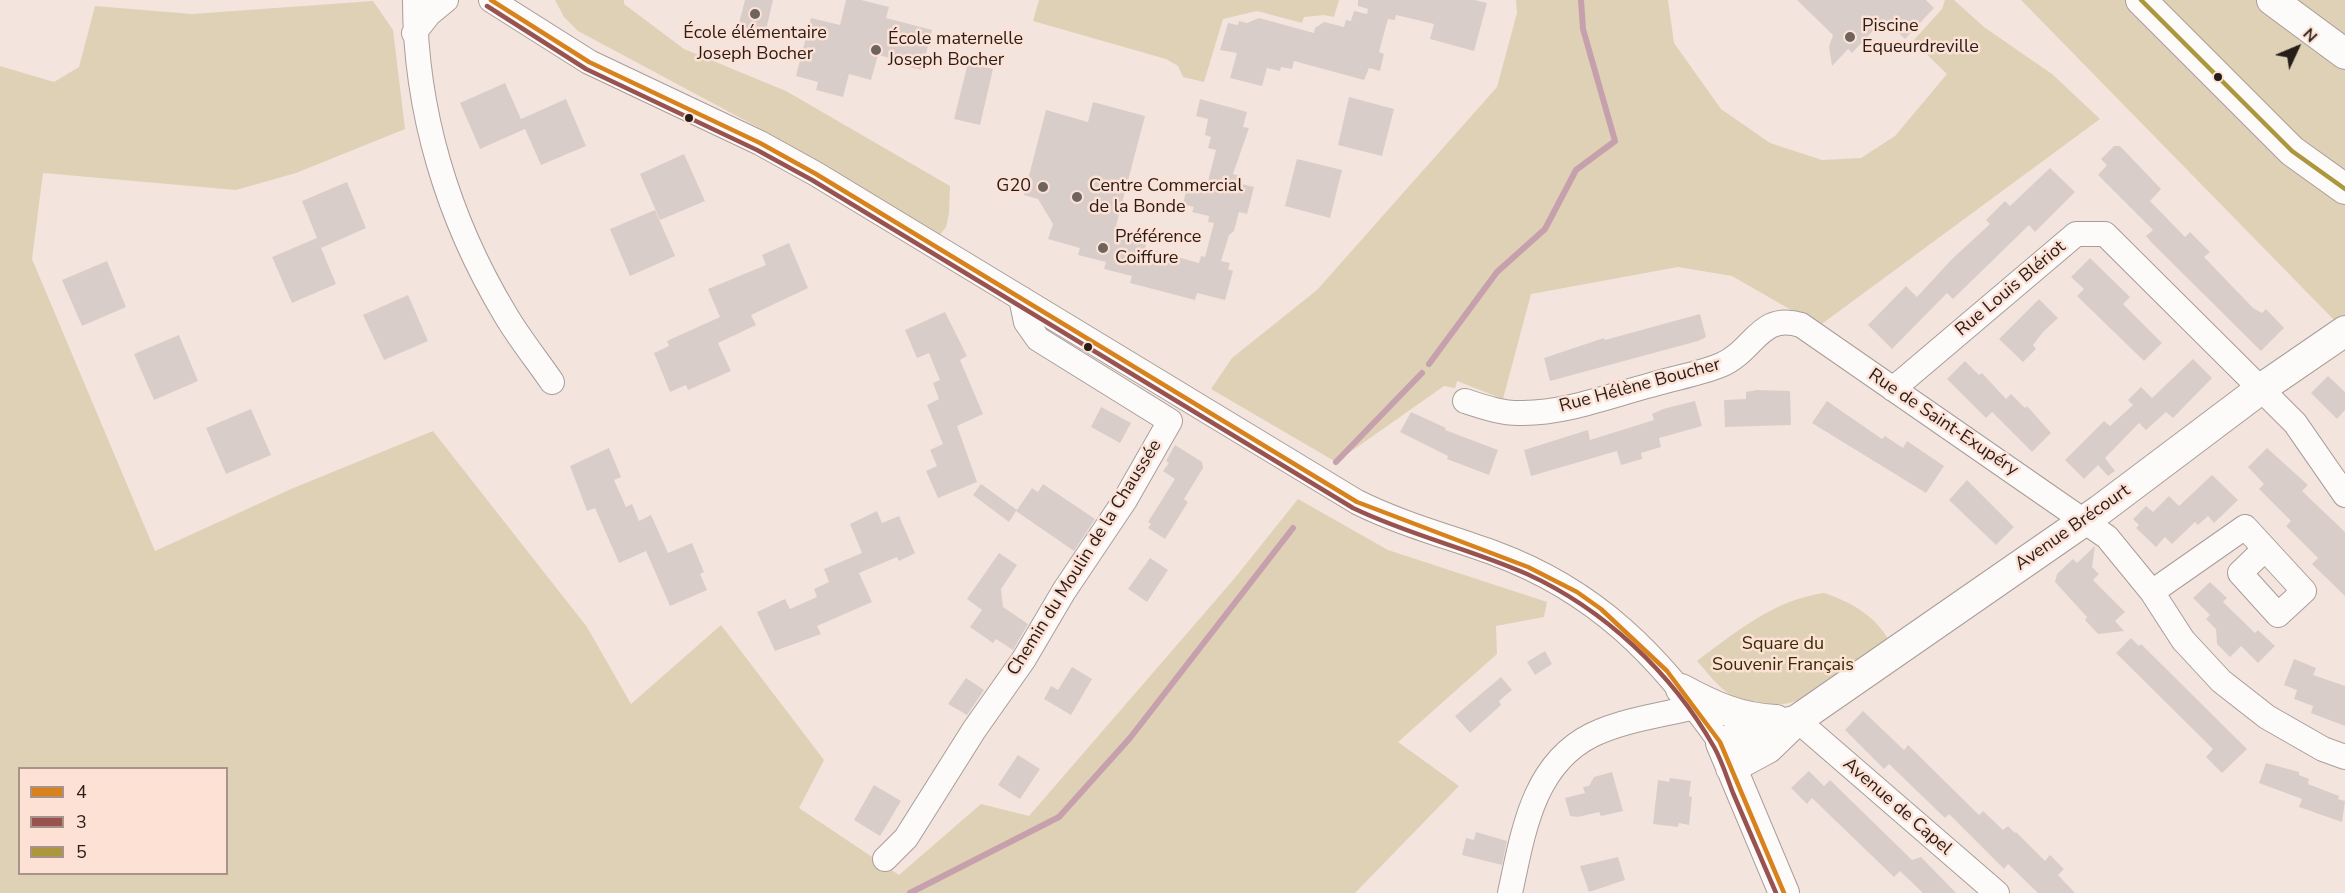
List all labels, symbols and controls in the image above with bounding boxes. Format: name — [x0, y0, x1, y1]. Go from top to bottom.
marker: École élémentaire Joseph Bocher — [748, 7, 762, 21]
place label: Piscine Equeurdreville — [1862, 16, 1979, 58]
north arrow — [2267, 18, 2327, 78]
place label: École élémentaire Joseph Bocher — [683, 23, 827, 66]
text: N — [2298, 24, 2322, 47]
place label: École maternelle Joseph Bocher — [888, 29, 1023, 72]
marker: Piscine Equeurdreville — [1843, 30, 1857, 44]
marker: École maternelle Joseph Bocher — [869, 43, 883, 57]
unlabelled marker — [2212, 71, 2224, 83]
unlabelled marker — [683, 112, 695, 124]
place label: G20 — [996, 176, 1031, 198]
place label: Centre Commercial de la Bonde — [1089, 176, 1243, 219]
marker: G20 — [1036, 180, 1050, 194]
marker: Centre Commercial de la Bonde — [1070, 190, 1084, 204]
place label: Préférence Coiffure — [1115, 227, 1201, 270]
street label: Rue Louis Blériot — [1951, 237, 2071, 341]
marker: Préférence Coiffure — [1096, 241, 1110, 255]
unlabelled marker — [1082, 341, 1094, 353]
street label: Rue Hélène Boucher — [1557, 354, 1723, 418]
street label: Rue de Saint-Exupéry — [1864, 365, 2022, 481]
street label: Chemin du Moulin de la Chaussée — [1003, 436, 1167, 680]
street label: Avenue Brécourt — [2011, 480, 2135, 576]
park label: Square du Souvenir Français — [1712, 634, 1854, 676]
street label: Avenue de Capel — [1838, 754, 1956, 860]
legend — [18, 767, 228, 875]
text: 4 — [76, 780, 87, 804]
text: 3 — [76, 810, 87, 834]
text: 5 — [76, 840, 87, 864]

